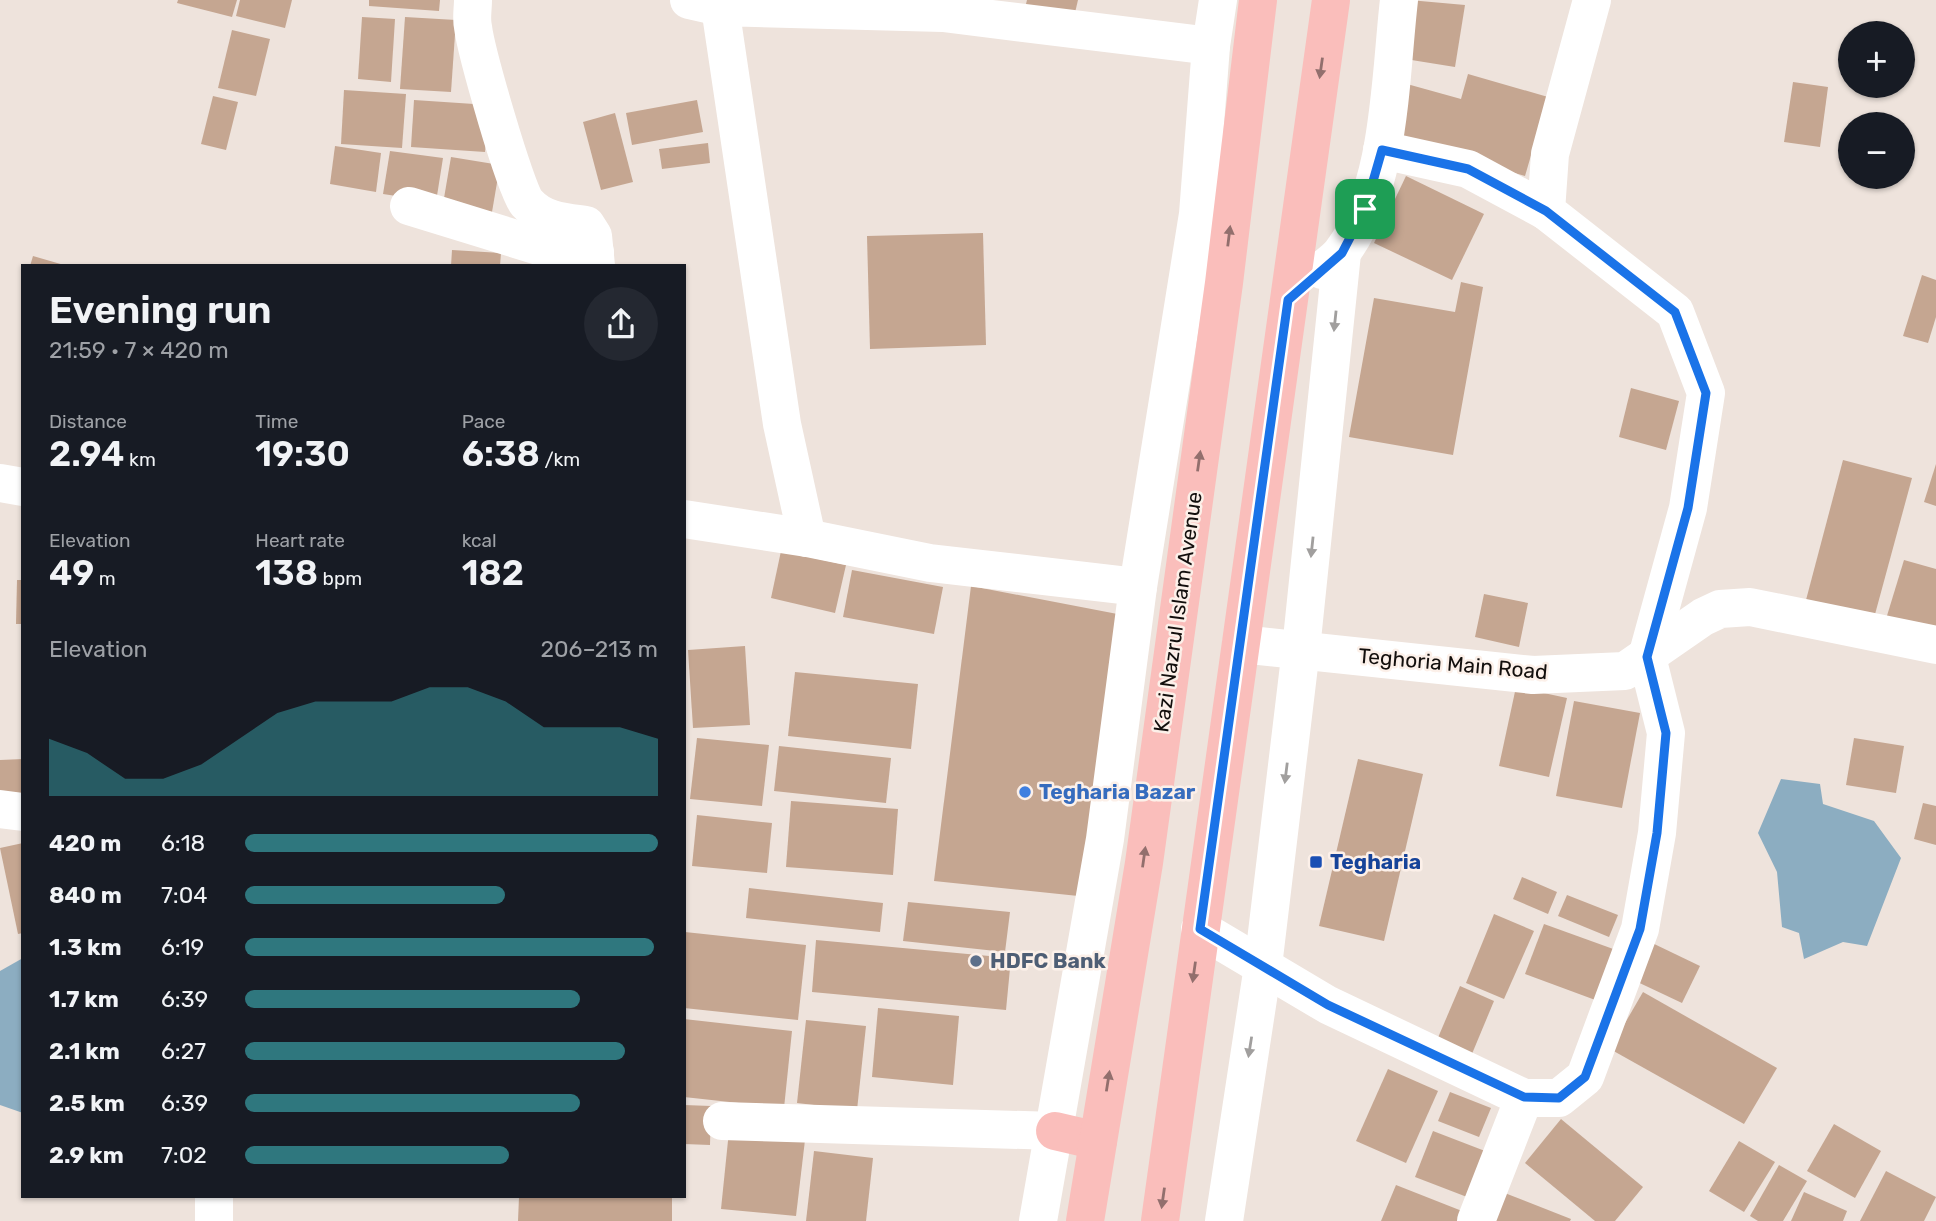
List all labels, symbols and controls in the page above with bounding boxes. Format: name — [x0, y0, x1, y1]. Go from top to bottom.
map controls — [1838, 21, 1915, 189]
button: + — [1838, 21, 1915, 98]
one-way arrow — [1315, 57, 1326, 79]
button: − — [1838, 112, 1915, 189]
pin — [1335, 179, 1395, 239]
icon: arrive — [1346, 190, 1384, 228]
one-way arrow — [1224, 225, 1235, 247]
text: Evening run — [49, 287, 272, 333]
button: share — [584, 287, 658, 361]
one-way arrow — [1329, 310, 1340, 332]
text: 21:59 · 7 × 420 m — [49, 336, 229, 364]
text: Distance — [49, 410, 127, 433]
text: Time — [255, 410, 298, 433]
text: Pace — [462, 410, 505, 433]
text: 2.94 — [49, 433, 124, 475]
text: 19:30 — [255, 433, 350, 475]
text: 6:38 — [462, 433, 540, 475]
text: km — [124, 448, 156, 471]
text: /km — [540, 448, 580, 471]
one-way arrow — [1193, 450, 1204, 472]
street label: Kazi Nazrul Islam Avenue — [1148, 490, 1207, 734]
text: Elevation — [49, 529, 130, 552]
text: Heart rate — [255, 529, 345, 552]
text: kcal — [462, 529, 497, 552]
one-way arrow — [1306, 536, 1317, 558]
text: 49 — [49, 552, 94, 594]
text: 138 — [255, 552, 318, 594]
text: 182 — [462, 552, 524, 594]
text: m — [94, 567, 116, 590]
text: bpm — [318, 567, 362, 590]
text: Elevation — [49, 635, 148, 663]
text: 206–213 m — [540, 635, 658, 663]
street label: Teghoria Main Road — [1357, 643, 1549, 684]
one-way arrow — [1281, 762, 1292, 784]
place label: Tegharia Bazar — [1039, 779, 1196, 804]
marker: Tegharia Bazar — [1017, 784, 1033, 800]
text: 420 m — [49, 829, 121, 857]
text: 6:18 — [161, 829, 205, 857]
one-way arrow — [1139, 846, 1150, 868]
place label: Tegharia — [1330, 849, 1421, 874]
marker: Tegharia — [1308, 854, 1324, 870]
text: 840 m — [49, 881, 122, 909]
text: 7:04 — [161, 881, 208, 909]
text: 1.3 km — [49, 933, 122, 961]
text: 6:19 — [161, 933, 204, 961]
place label: HDFC Bank — [990, 948, 1106, 973]
marker: HDFC Bank — [968, 953, 984, 969]
one-way arrow — [1189, 961, 1200, 983]
text: 1.7 km — [49, 985, 119, 1013]
text: 6:39 — [161, 985, 208, 1013]
one-way arrow — [1244, 1036, 1255, 1058]
text: 2.1 km — [49, 1037, 120, 1065]
text: 6:27 — [161, 1037, 206, 1065]
one-way arrow — [1103, 1070, 1114, 1092]
text: 2.5 km — [49, 1089, 125, 1117]
text: 6:39 — [161, 1089, 208, 1117]
text: 2.9 km — [49, 1141, 124, 1169]
text: 7:02 — [161, 1141, 207, 1169]
one-way arrow — [1158, 1187, 1169, 1209]

